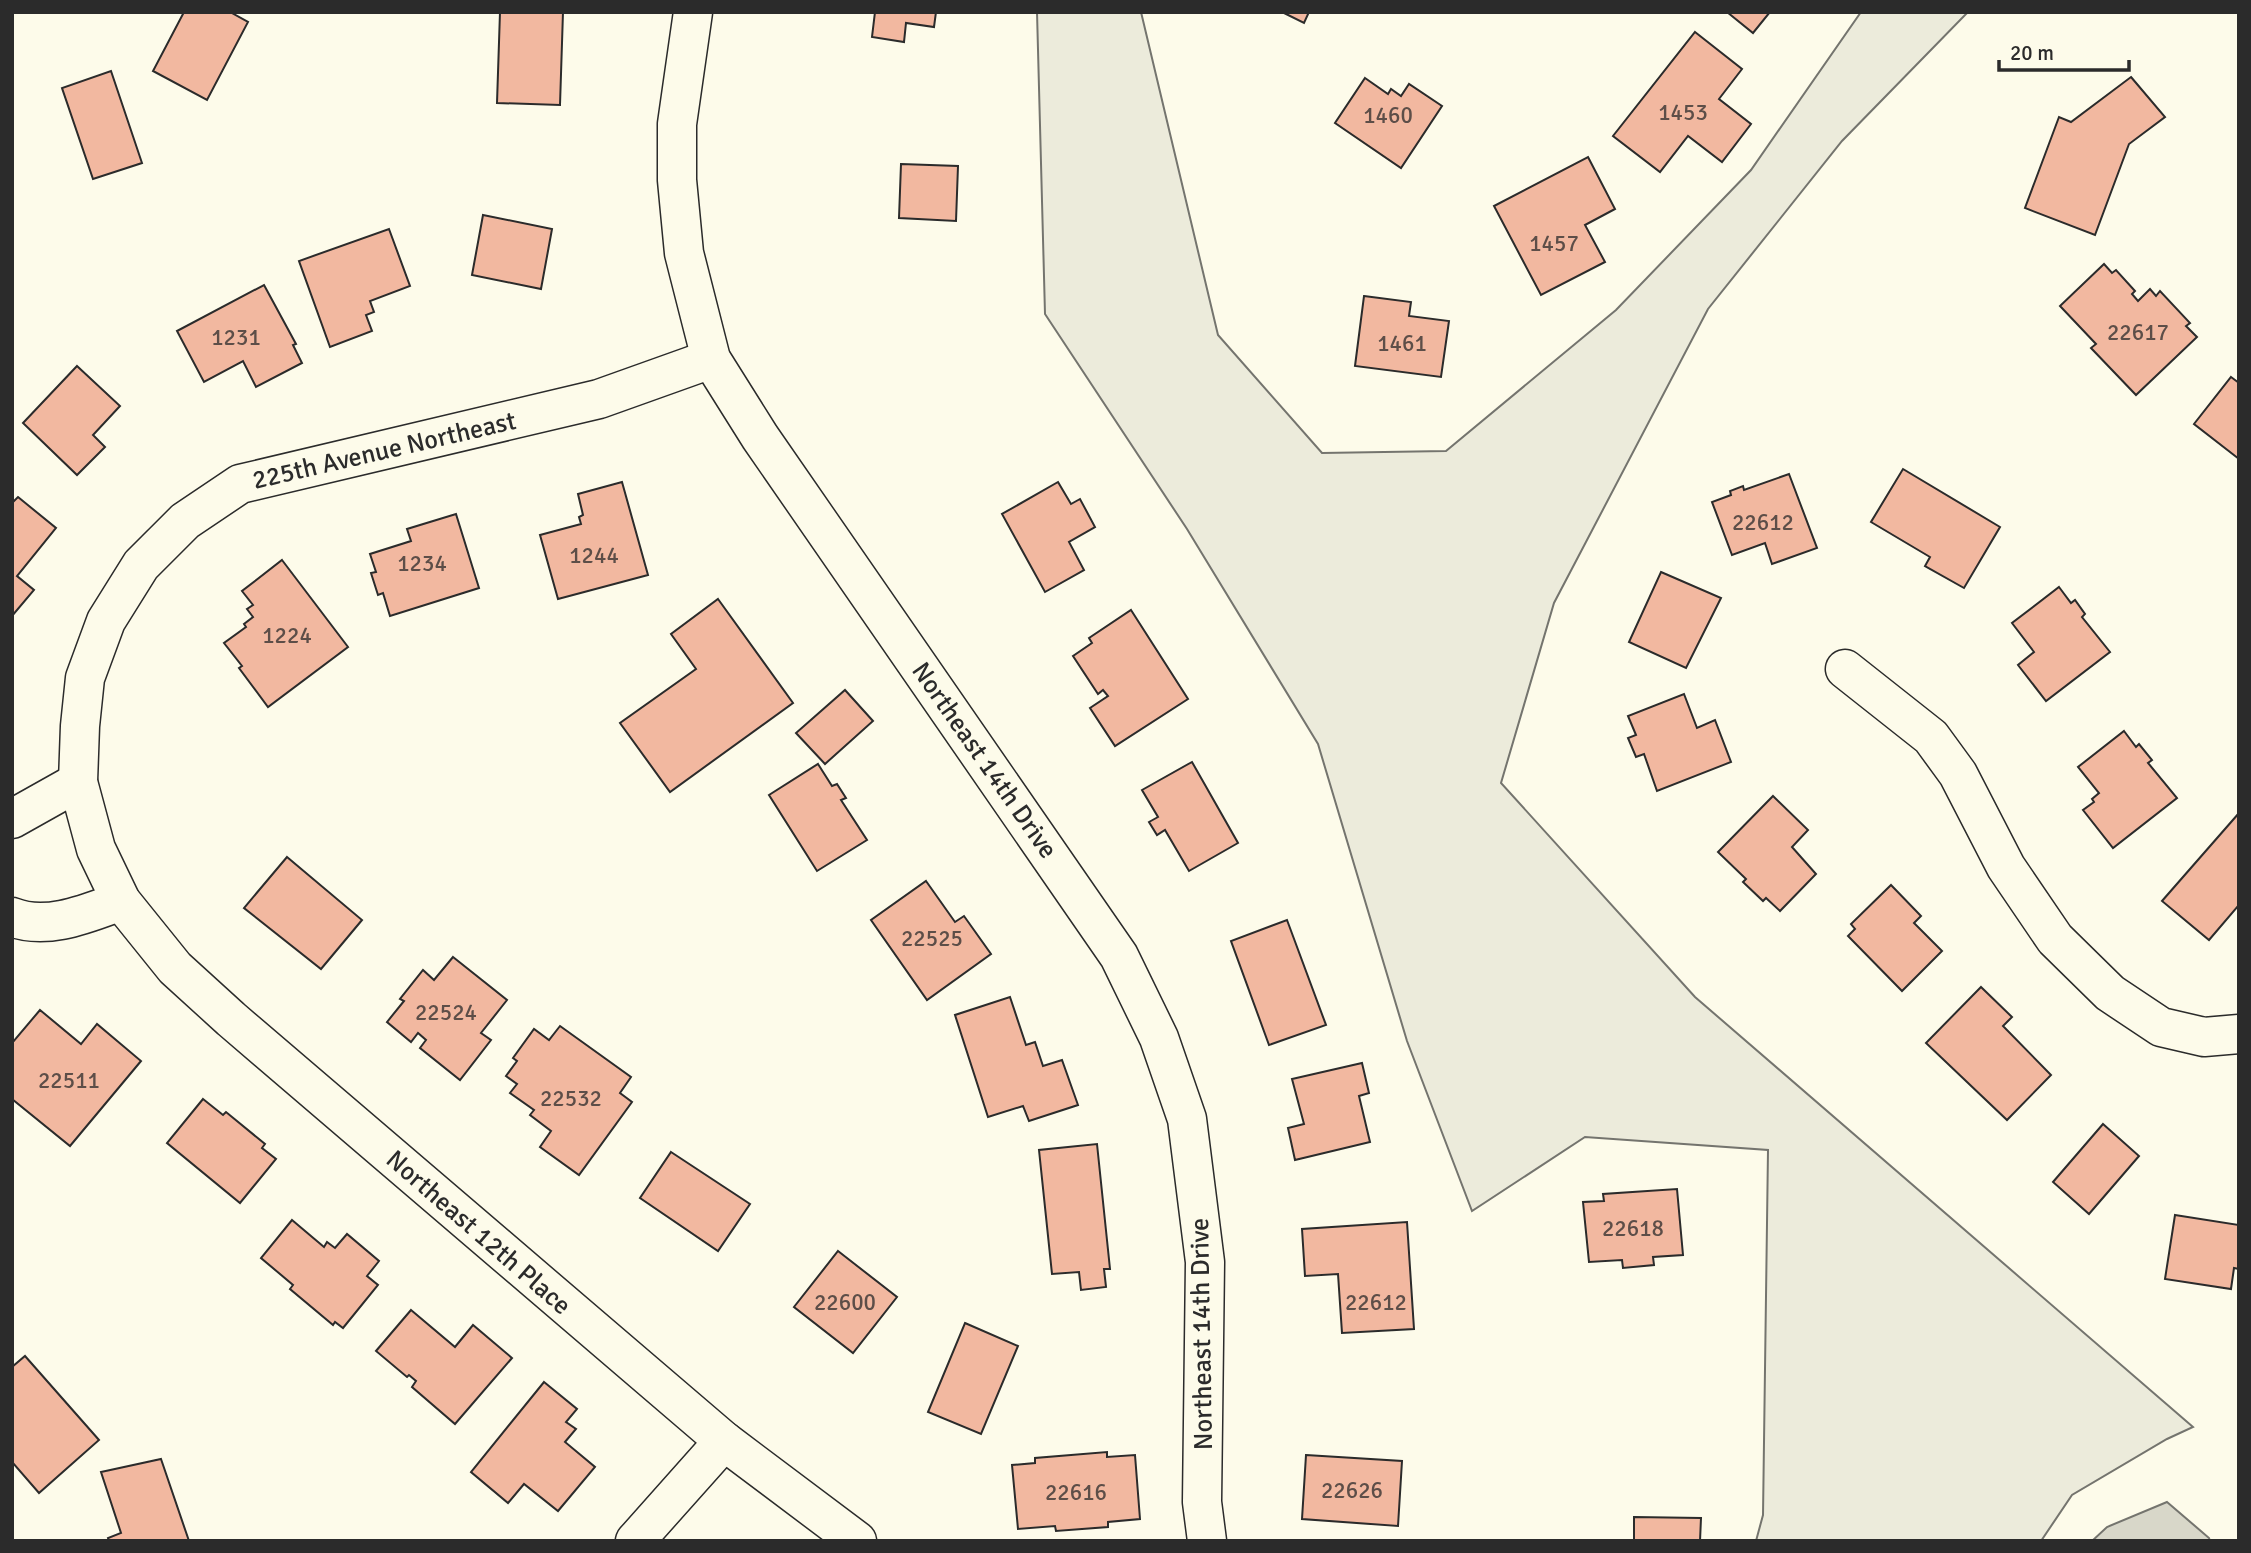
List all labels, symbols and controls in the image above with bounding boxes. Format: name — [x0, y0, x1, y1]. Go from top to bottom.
scale bar — [1999, 28, 2128, 72]
text: 20 m — [2010, 40, 2054, 66]
house number: 1453 — [1658, 98, 1708, 127]
house number: 1460 — [1363, 101, 1413, 130]
house number: 1457 — [1529, 229, 1579, 258]
house number: 22617 — [2107, 318, 2169, 347]
house number: 1231 — [211, 323, 261, 352]
house number: 1461 — [1377, 329, 1427, 358]
street label: 225th Avenue Northeast — [249, 405, 519, 497]
house number: 22612 — [1732, 508, 1794, 537]
house number: 1244 — [569, 541, 619, 570]
house number: 1234 — [397, 549, 447, 578]
house number: 1224 — [262, 621, 312, 650]
street label: Northeast 14th Drive — [904, 656, 1064, 865]
house number: 22525 — [901, 924, 963, 953]
house number: 22524 — [415, 998, 477, 1027]
house number: 22511 — [38, 1066, 100, 1095]
house number: 22532 — [540, 1084, 602, 1113]
street label: Northeast 12th Place — [379, 1144, 577, 1322]
house number: 22618 — [1602, 1214, 1664, 1243]
street label: Northeast 14th Drive — [1184, 1218, 1220, 1450]
house number: 22600 — [814, 1288, 876, 1317]
house number: 22612 — [1345, 1288, 1407, 1317]
house number: 22626 — [1321, 1476, 1383, 1505]
house number: 22616 — [1045, 1478, 1107, 1507]

